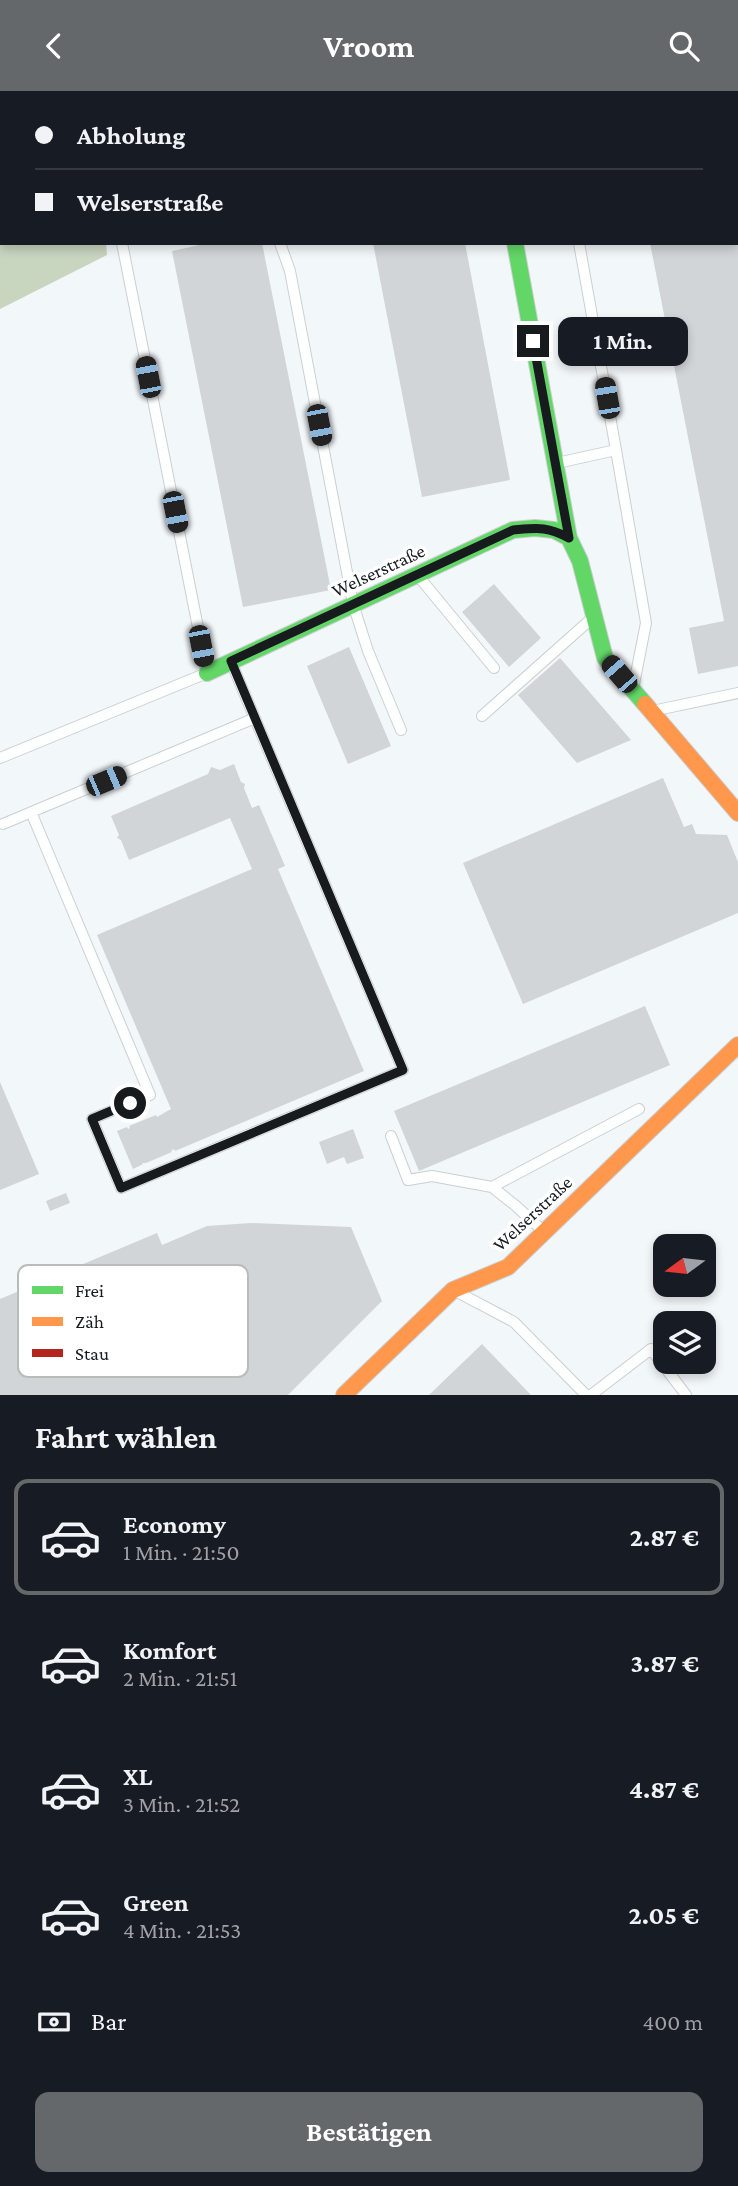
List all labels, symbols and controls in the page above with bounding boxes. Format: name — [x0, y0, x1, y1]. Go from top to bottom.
icon: back — [35, 27, 73, 65]
icon: search — [665, 27, 703, 65]
text: Vroom — [324, 28, 414, 64]
text: Abholung — [77, 121, 185, 150]
text: Welserstraße — [77, 188, 223, 217]
callout: 1 Min. — [558, 317, 687, 365]
route end — [517, 325, 549, 357]
text: 1 Min. — [593, 328, 653, 354]
car — [134, 354, 163, 400]
car — [594, 375, 621, 421]
car — [305, 402, 334, 448]
car — [161, 489, 190, 535]
street label: Welserstraße — [328, 540, 428, 601]
car — [187, 623, 216, 669]
car — [598, 651, 641, 697]
car — [83, 763, 130, 799]
route start — [114, 1087, 146, 1119]
street label: Welserstraße — [489, 1171, 576, 1255]
north arrow — [653, 1234, 716, 1297]
map controls — [653, 1234, 716, 1374]
legend — [18, 1265, 248, 1377]
text: Frei — [75, 1280, 104, 1301]
text: Zäh — [75, 1311, 104, 1332]
button: layers — [653, 1311, 716, 1374]
text: Stau — [75, 1343, 109, 1364]
text: Fahrt wählen — [35, 1419, 217, 1455]
icon: car — [39, 1506, 102, 1569]
text: Economy — [123, 1510, 226, 1539]
text: 2.87 € — [630, 1523, 699, 1552]
text: 1 Min. · 21:50 — [123, 1539, 240, 1565]
icon: car — [39, 1632, 102, 1695]
text: Komfort — [123, 1636, 216, 1665]
text: 3.87 € — [630, 1649, 699, 1678]
text: 2 Min. · 21:51 — [123, 1665, 237, 1691]
icon: car — [39, 1758, 102, 1821]
text: XL — [123, 1762, 152, 1791]
text: 4.87 € — [629, 1775, 699, 1804]
text: 3 Min. · 21:52 — [123, 1791, 240, 1817]
icon: car — [39, 1884, 102, 1947]
text: Green — [123, 1888, 189, 1917]
text: 2.05 € — [629, 1901, 699, 1930]
text: 4 Min. · 21:53 — [123, 1917, 241, 1943]
icon: cash — [35, 2003, 73, 2041]
text: Bar — [91, 2007, 127, 2036]
text: 400 m — [642, 2009, 703, 2035]
button: Bestätigen — [35, 2092, 703, 2172]

